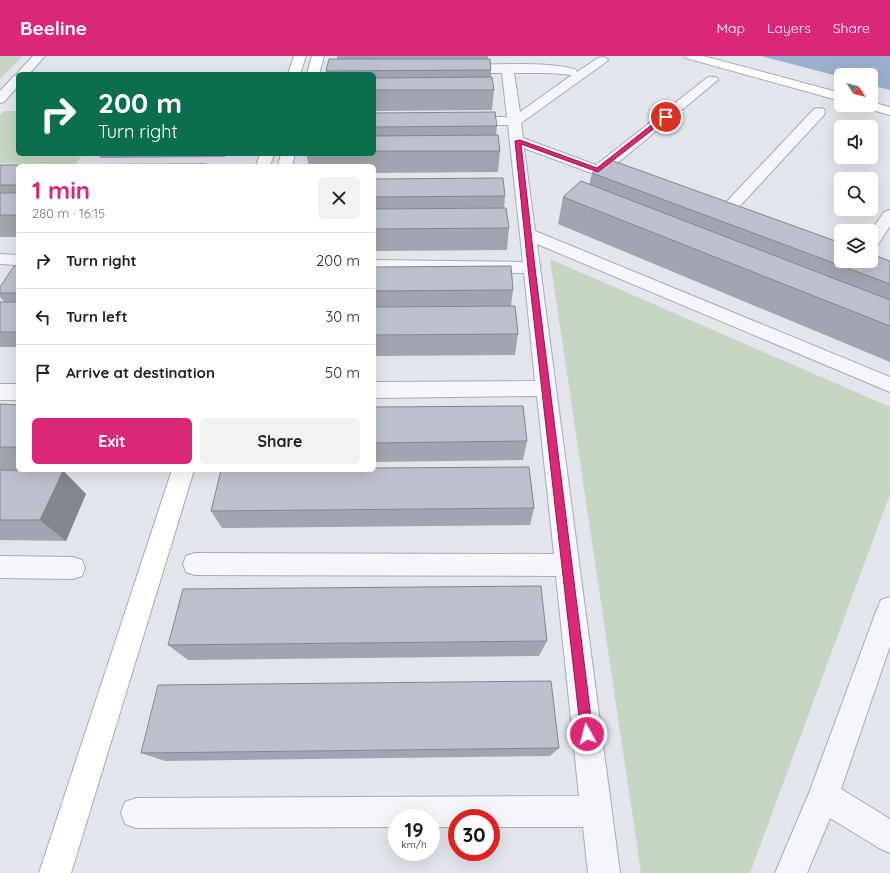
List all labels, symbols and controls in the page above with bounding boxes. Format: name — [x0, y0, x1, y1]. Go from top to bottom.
text: Beeline — [20, 16, 87, 40]
text: Map — [716, 19, 745, 37]
text: Layers — [767, 19, 811, 37]
text: Share — [833, 19, 870, 37]
north arrow — [834, 68, 878, 112]
map controls — [834, 68, 878, 268]
text: 200 m — [98, 85, 182, 120]
icon: right — [32, 88, 84, 140]
pin — [649, 100, 683, 134]
icon: arrive — [655, 106, 677, 128]
text: Turn right — [98, 120, 178, 143]
button: sound — [834, 120, 878, 164]
button: search — [834, 172, 878, 216]
text: 1 min — [32, 175, 90, 205]
button: close — [318, 177, 360, 219]
text: 280 m · 16:15 — [32, 205, 105, 221]
button: layers — [834, 224, 878, 268]
icon: right — [32, 250, 54, 272]
text: Turn right — [66, 251, 137, 270]
text: 200 m — [316, 251, 360, 270]
icon: left — [32, 306, 54, 328]
text: Turn left — [66, 307, 128, 326]
text: 30 m — [325, 307, 360, 326]
icon: arrive — [32, 362, 54, 384]
text: Arrive at destination — [66, 363, 215, 382]
text: 50 m — [325, 363, 360, 382]
button: Exit — [32, 418, 192, 464]
button: Share — [200, 418, 360, 464]
position arrow — [566, 713, 608, 755]
speed limit sign: 30 — [448, 809, 500, 861]
text: 19 — [404, 817, 424, 842]
text: km/h — [401, 838, 427, 851]

